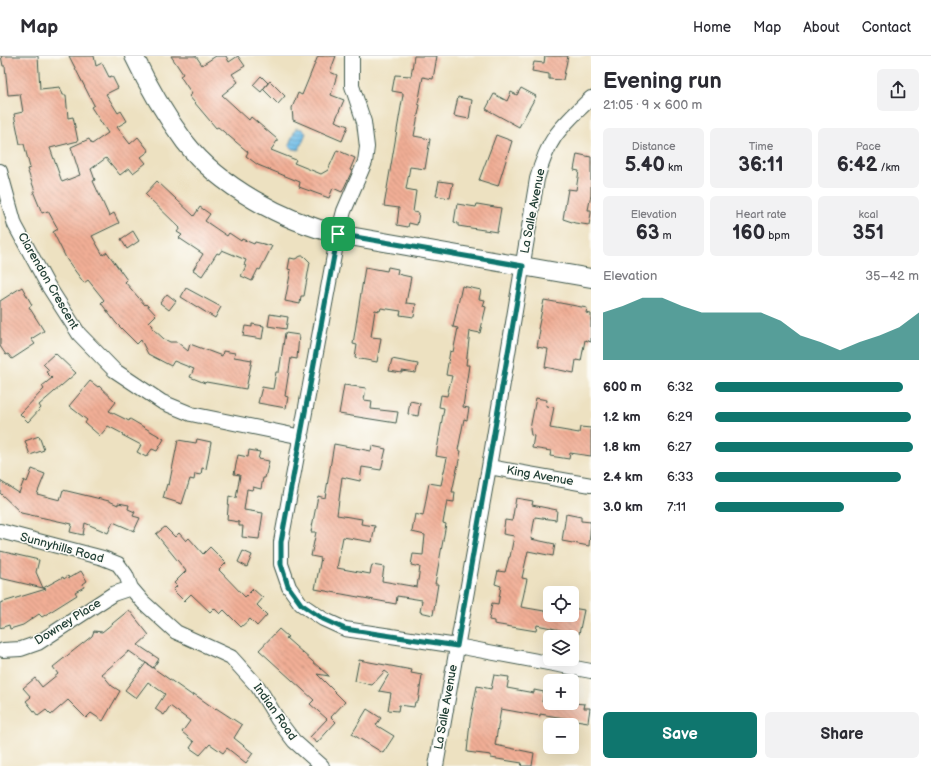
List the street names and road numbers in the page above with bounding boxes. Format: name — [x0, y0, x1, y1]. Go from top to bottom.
street label: La Salle Avenue — [517, 167, 549, 255]
street label: Clarendon Crescent — [14, 230, 82, 332]
street label: King Avenue — [505, 463, 575, 489]
street label: Sunnyhills Road — [19, 530, 106, 566]
street label: Downey Place — [32, 596, 104, 648]
street label: La Salle Avenue — [431, 663, 461, 751]
street label: Indian Road — [250, 681, 300, 743]

